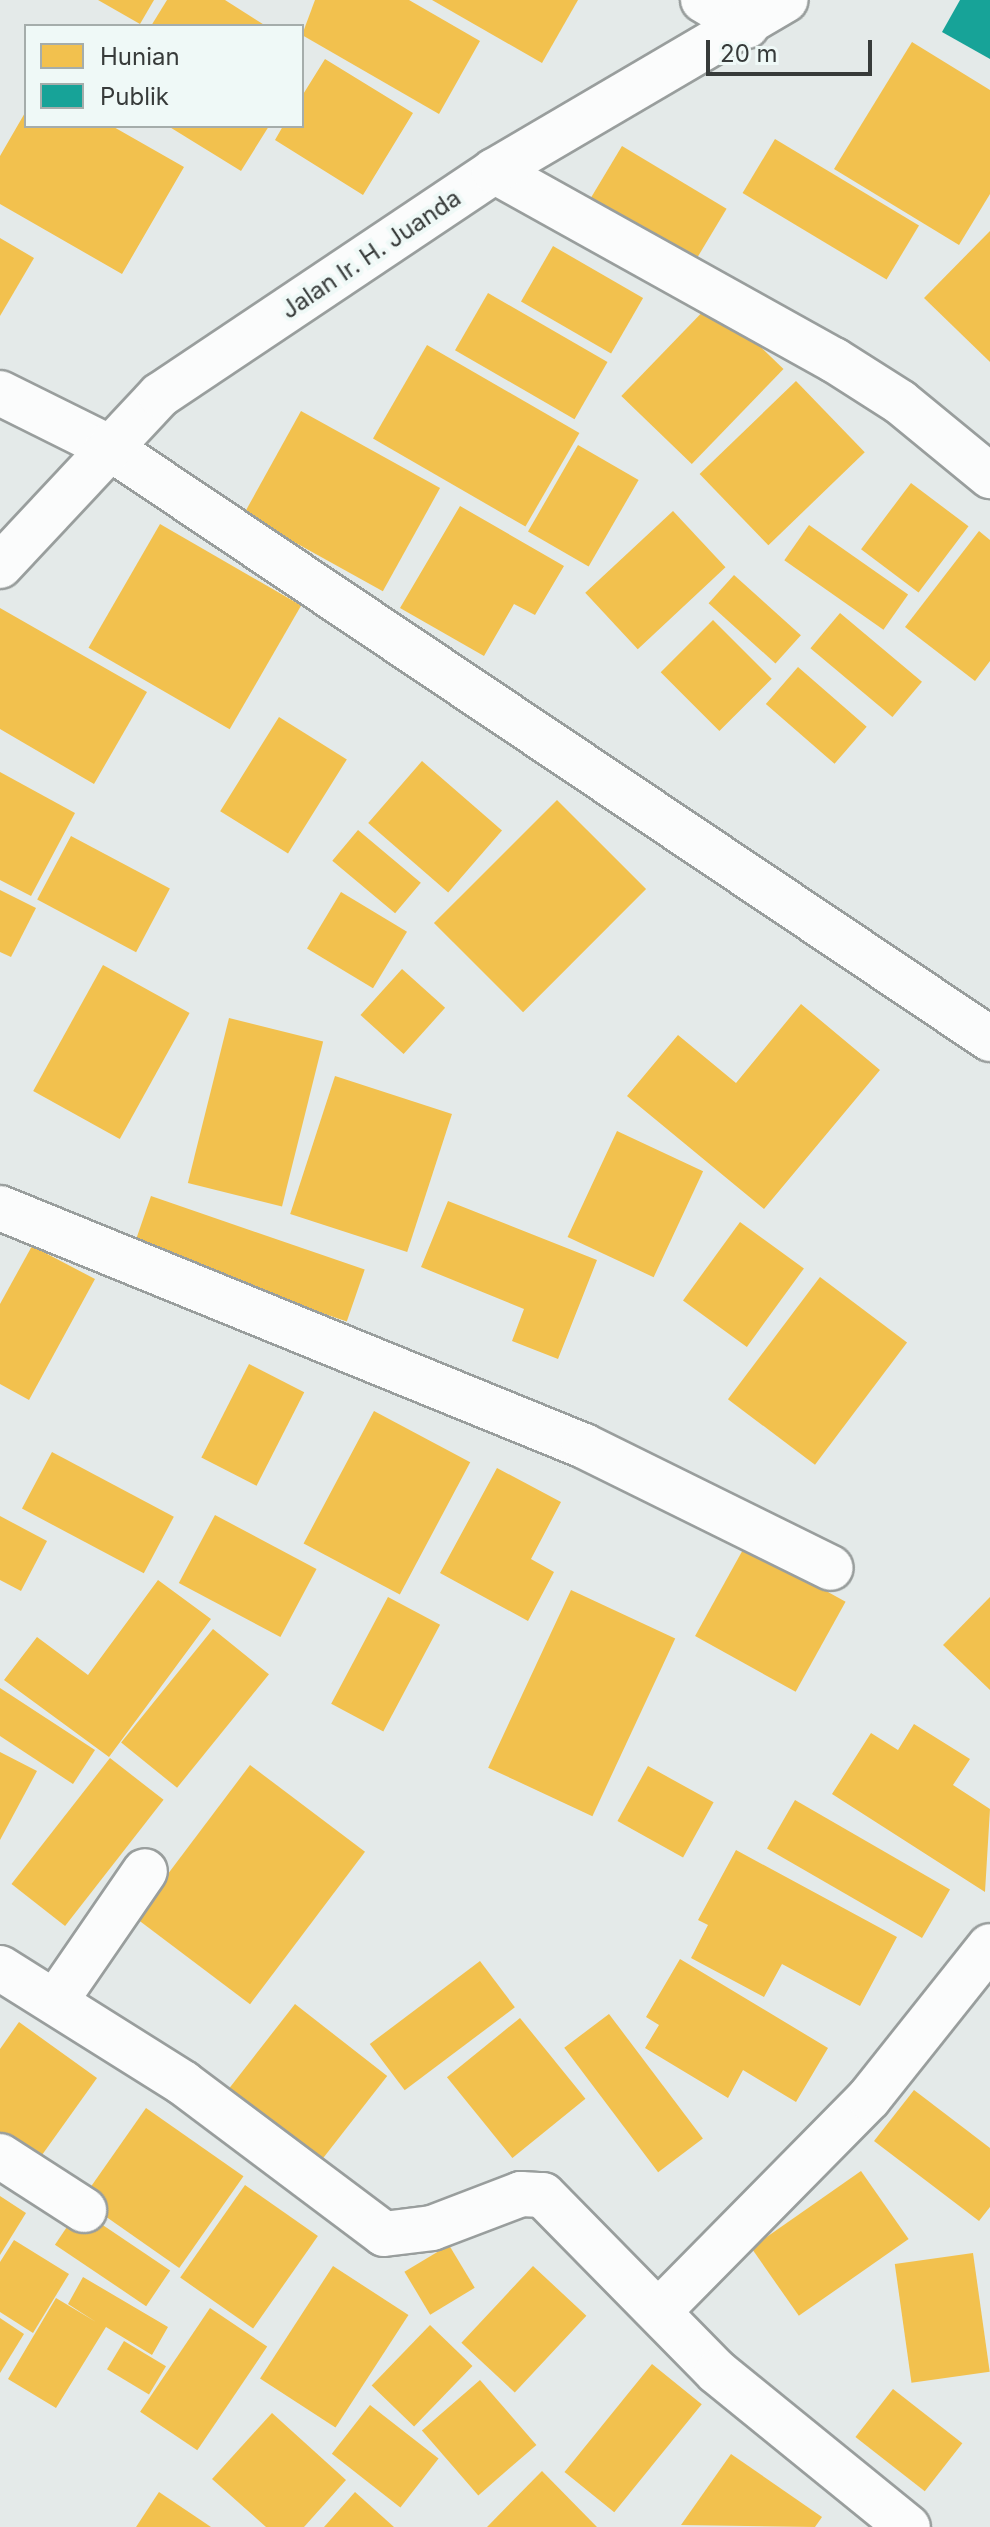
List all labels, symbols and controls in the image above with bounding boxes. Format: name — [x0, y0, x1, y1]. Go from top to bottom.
legend — [24, 24, 304, 128]
scale bar — [710, 24, 876, 74]
text: 20 m — [720, 39, 778, 68]
text: Hunian — [100, 42, 180, 71]
text: Publik — [100, 82, 169, 111]
street label: Jalan Ir. H. Juanda — [276, 183, 466, 325]

